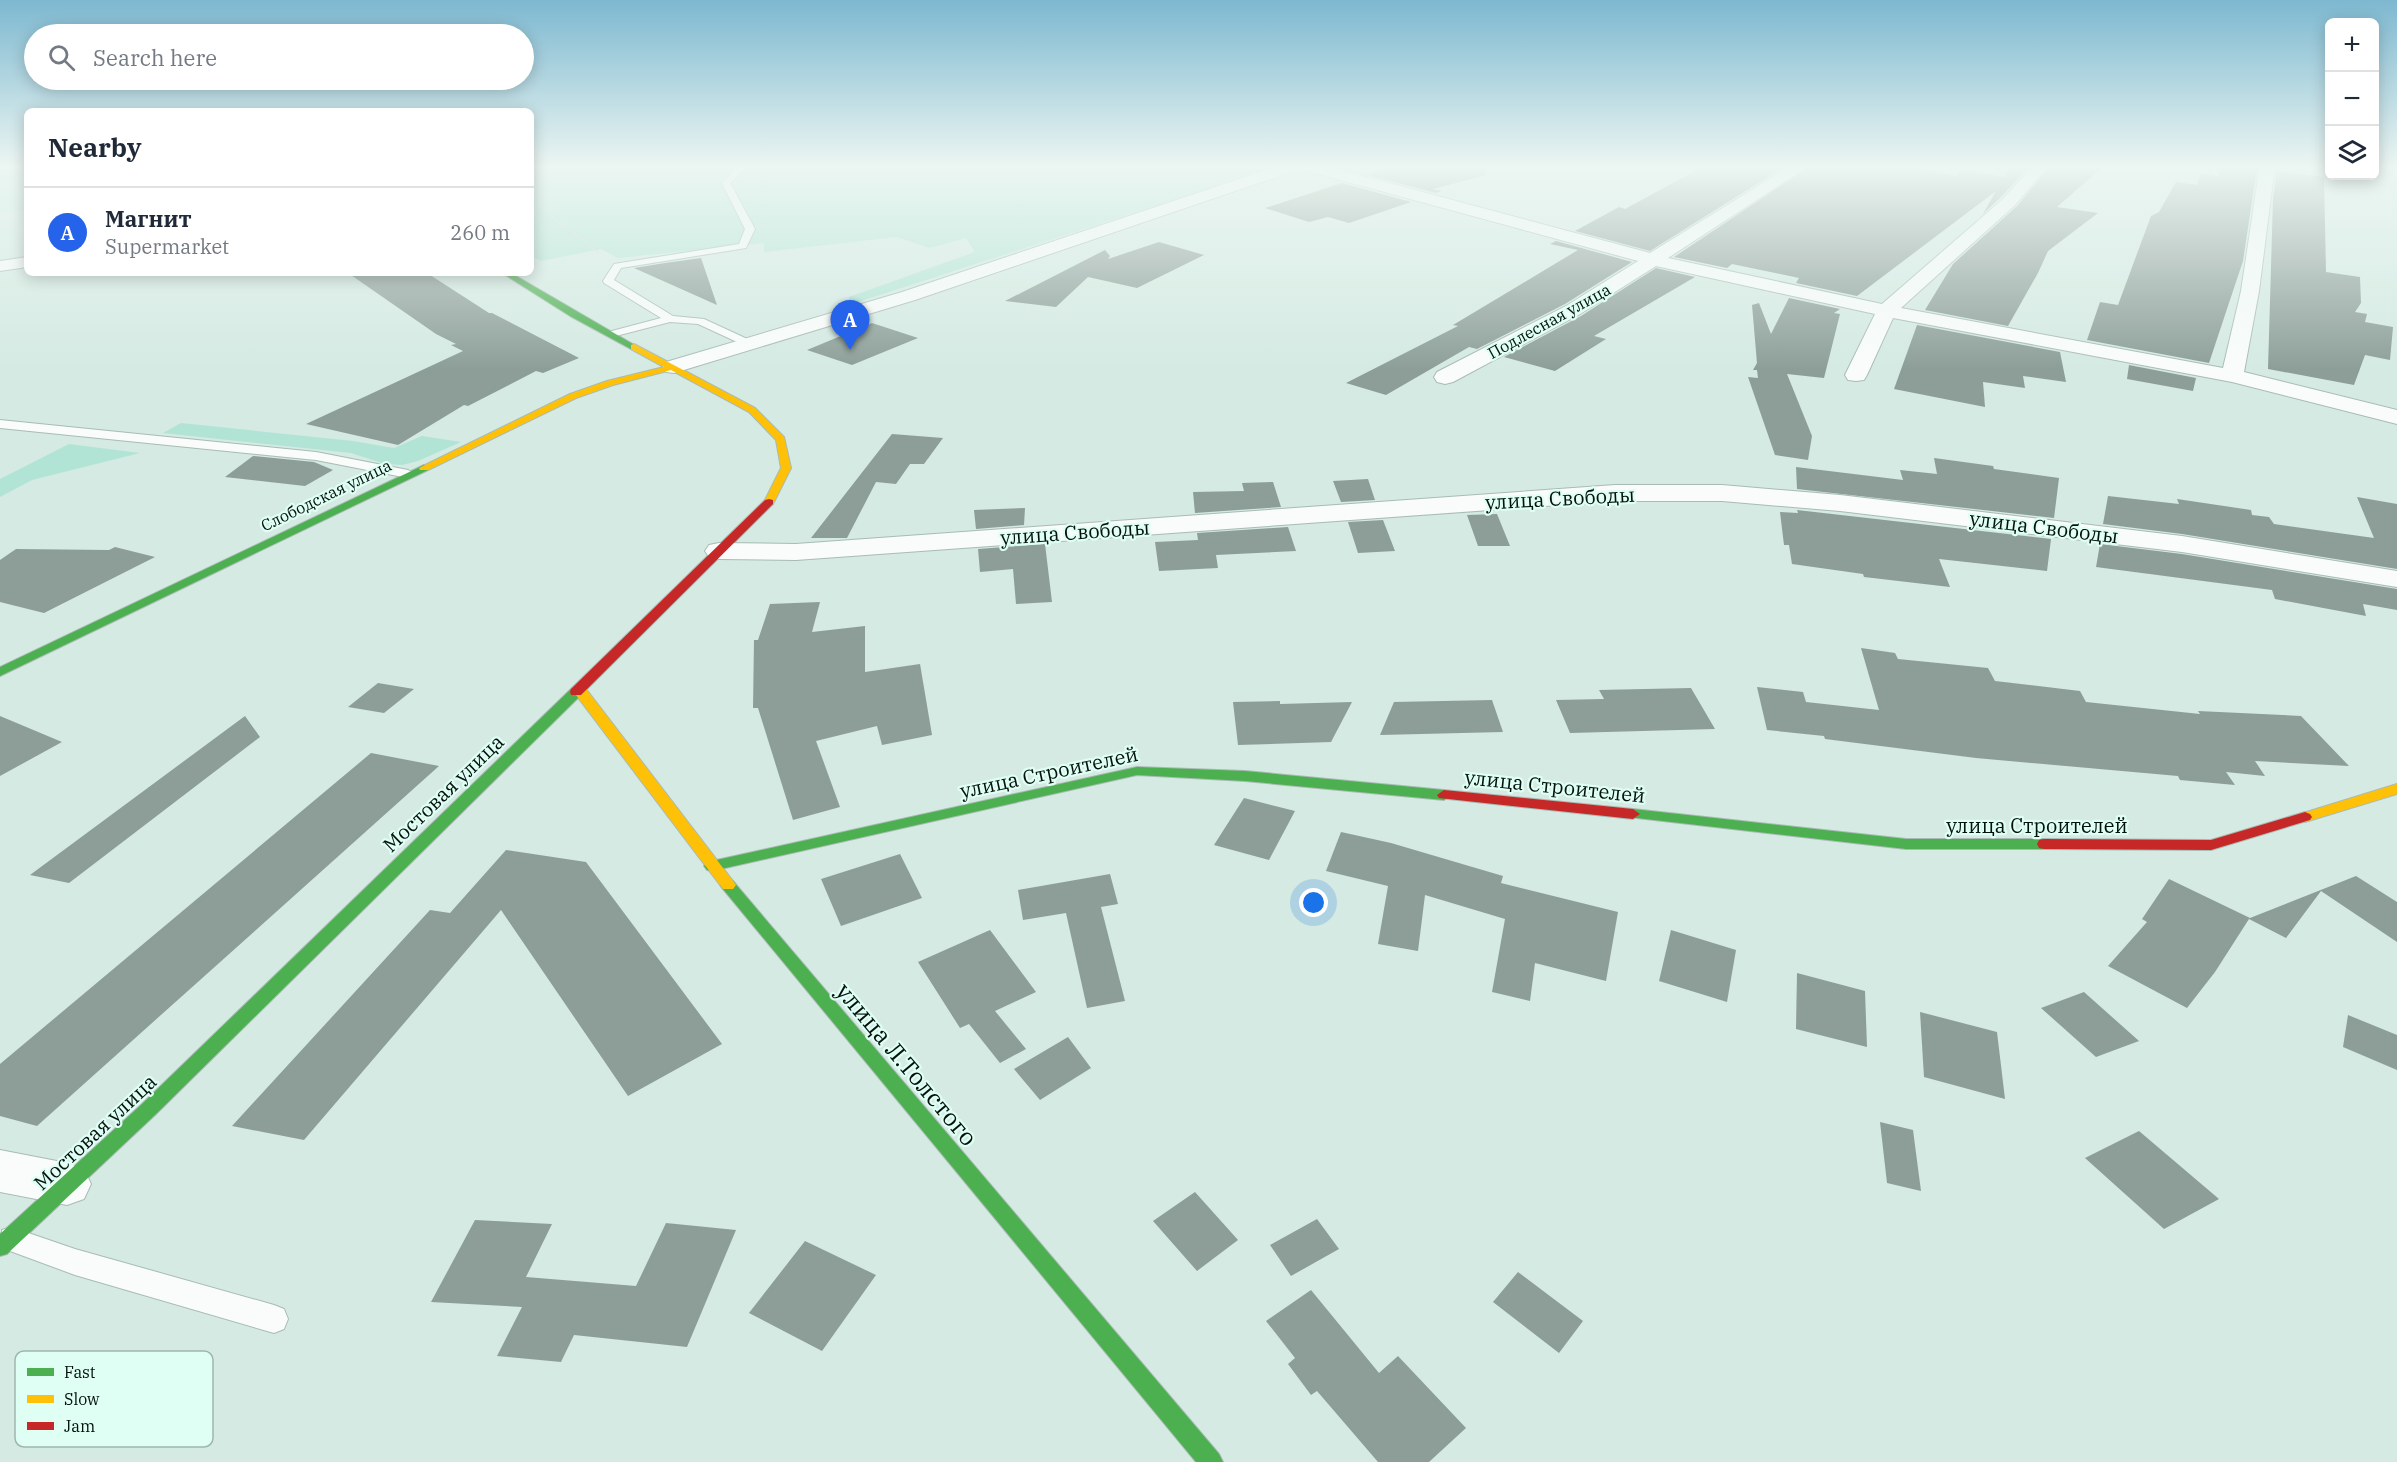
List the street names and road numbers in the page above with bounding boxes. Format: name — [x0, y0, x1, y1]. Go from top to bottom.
street label: Подлесная улица — [1484, 279, 1614, 363]
street label: Слободская улица — [257, 455, 395, 535]
street label: улица Свободы — [1484, 481, 1636, 515]
street label: улица Свободы — [1968, 504, 2120, 550]
street label: улица Свободы — [999, 513, 1151, 551]
street label: Мостовая улица — [377, 728, 509, 858]
street label: улица Строителей — [957, 740, 1141, 804]
street label: улица Строителей — [1463, 763, 1647, 809]
street label: улица Строителей — [1946, 812, 2128, 839]
street label: улица Л.Толстого — [829, 976, 985, 1152]
street label: Мостовая улица — [28, 1068, 162, 1196]

